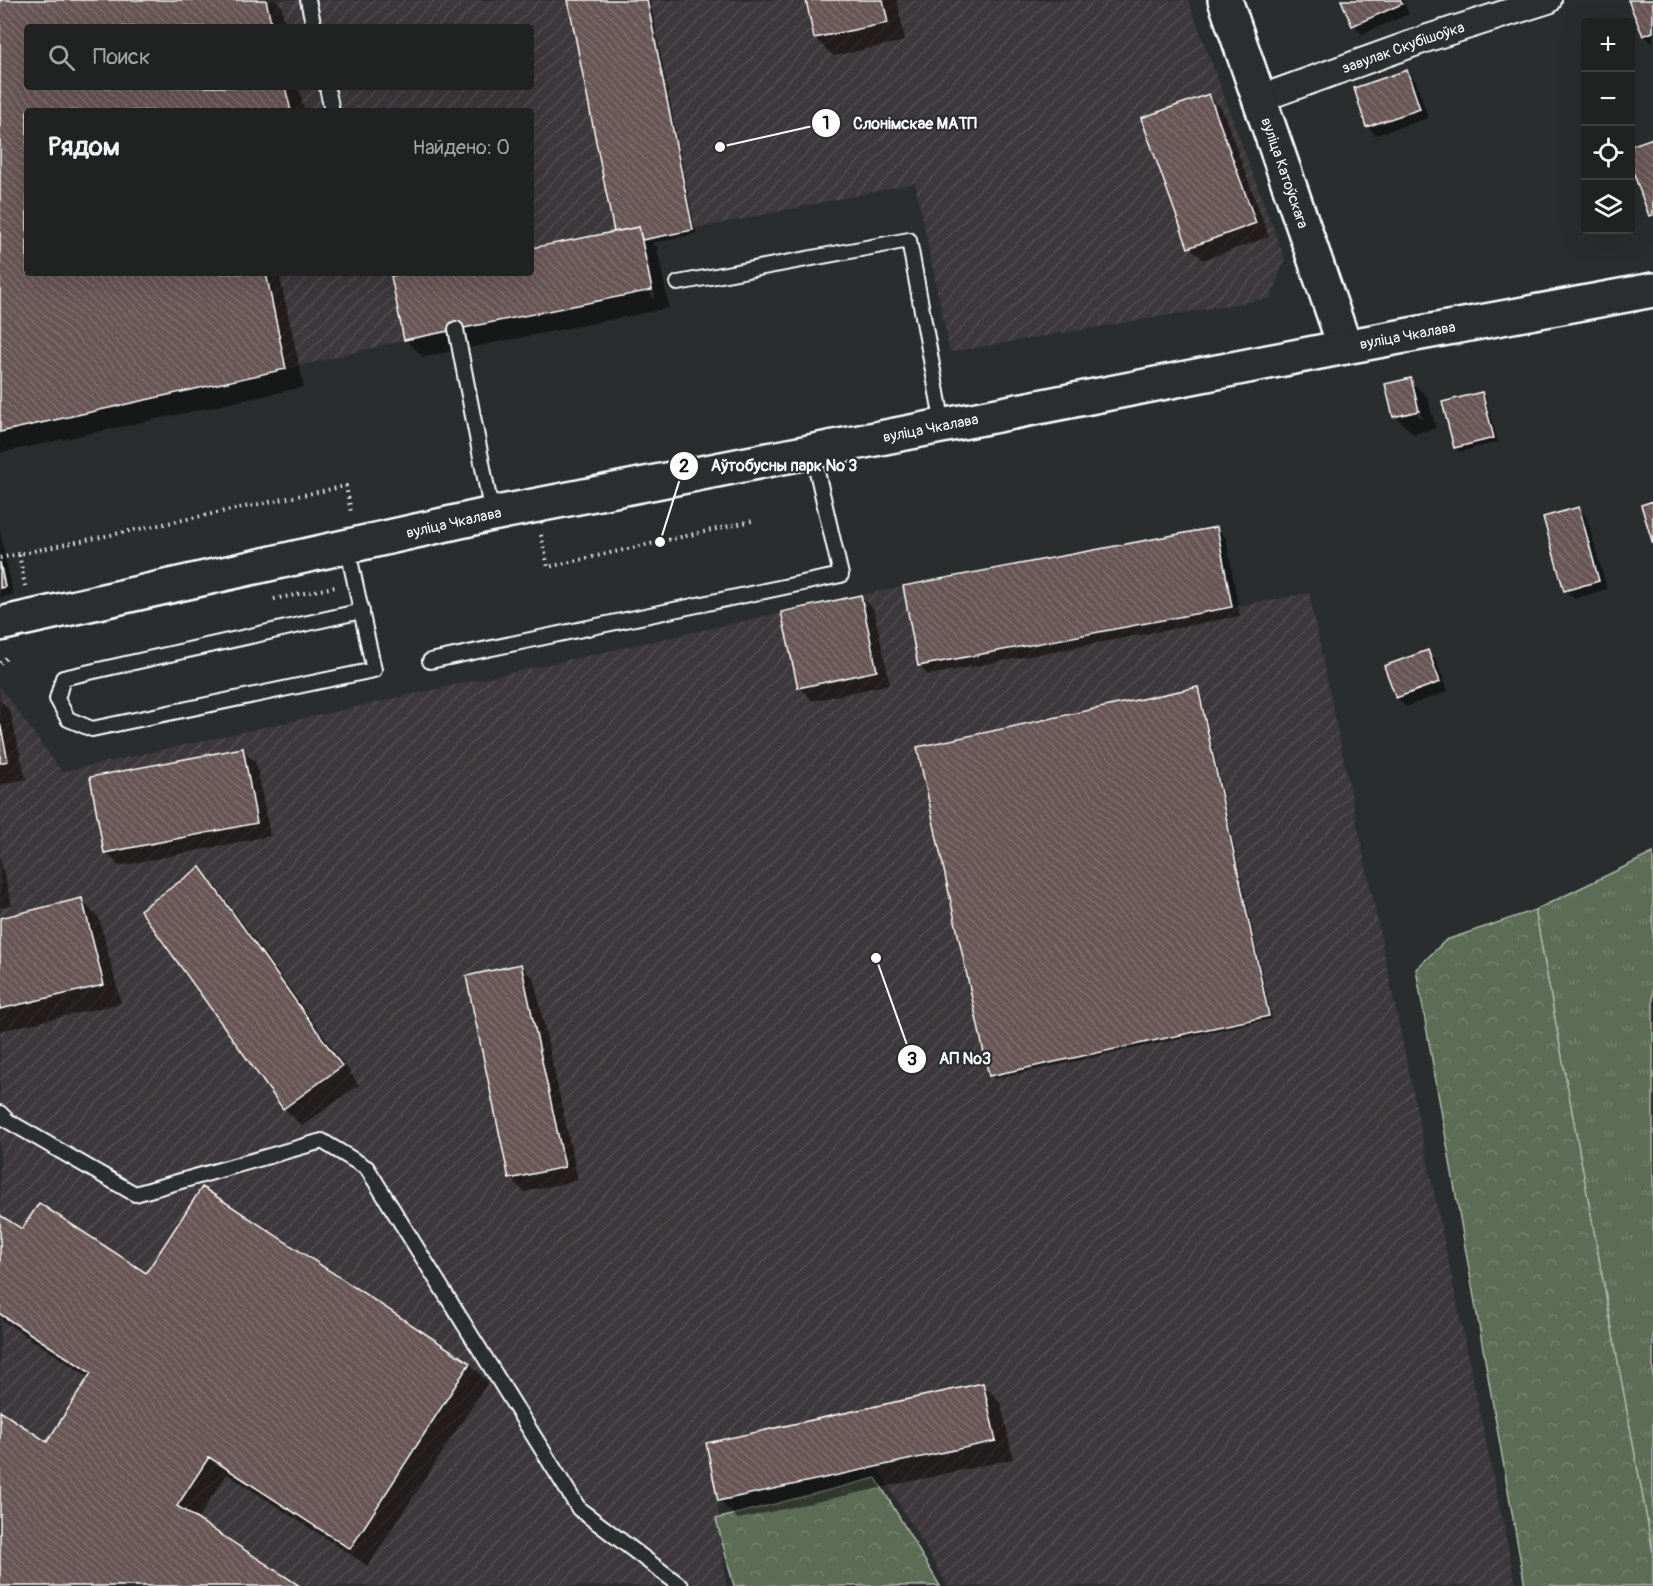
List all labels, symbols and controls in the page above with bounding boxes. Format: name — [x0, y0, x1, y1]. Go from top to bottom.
street label: завулак Скубішоўка — [1339, 18, 1467, 78]
map controls — [1581, 18, 1635, 234]
button: + — [1581, 18, 1635, 72]
search box — [24, 24, 534, 90]
icon: search — [45, 41, 78, 74]
text: Поиск — [93, 43, 150, 71]
button: − — [1581, 72, 1635, 126]
callout: Слонімскае МАТП — [811, 106, 989, 140]
text: 1 — [822, 112, 830, 135]
text: Слонімскае МАТП — [853, 114, 977, 134]
street label: вуліца Катоўскага — [1256, 115, 1312, 231]
button: locate — [1581, 126, 1635, 180]
text: Рядом — [48, 131, 120, 163]
text: Найдено: 0 — [413, 135, 510, 160]
button: layers — [1581, 180, 1635, 234]
street label: вуліца Чкалава — [1358, 318, 1457, 354]
street label: вуліца Чкалава — [881, 410, 980, 447]
callout: Аўтобусны парк № 3 — [669, 449, 869, 483]
text: 2 — [679, 455, 689, 478]
text: Аўтобусны парк № 3 — [711, 456, 857, 476]
street label: вуліца Чкалава — [404, 503, 503, 543]
callout: АП №3 — [897, 1042, 1003, 1076]
text: 3 — [907, 1048, 917, 1071]
text: АП №3 — [939, 1049, 991, 1069]

